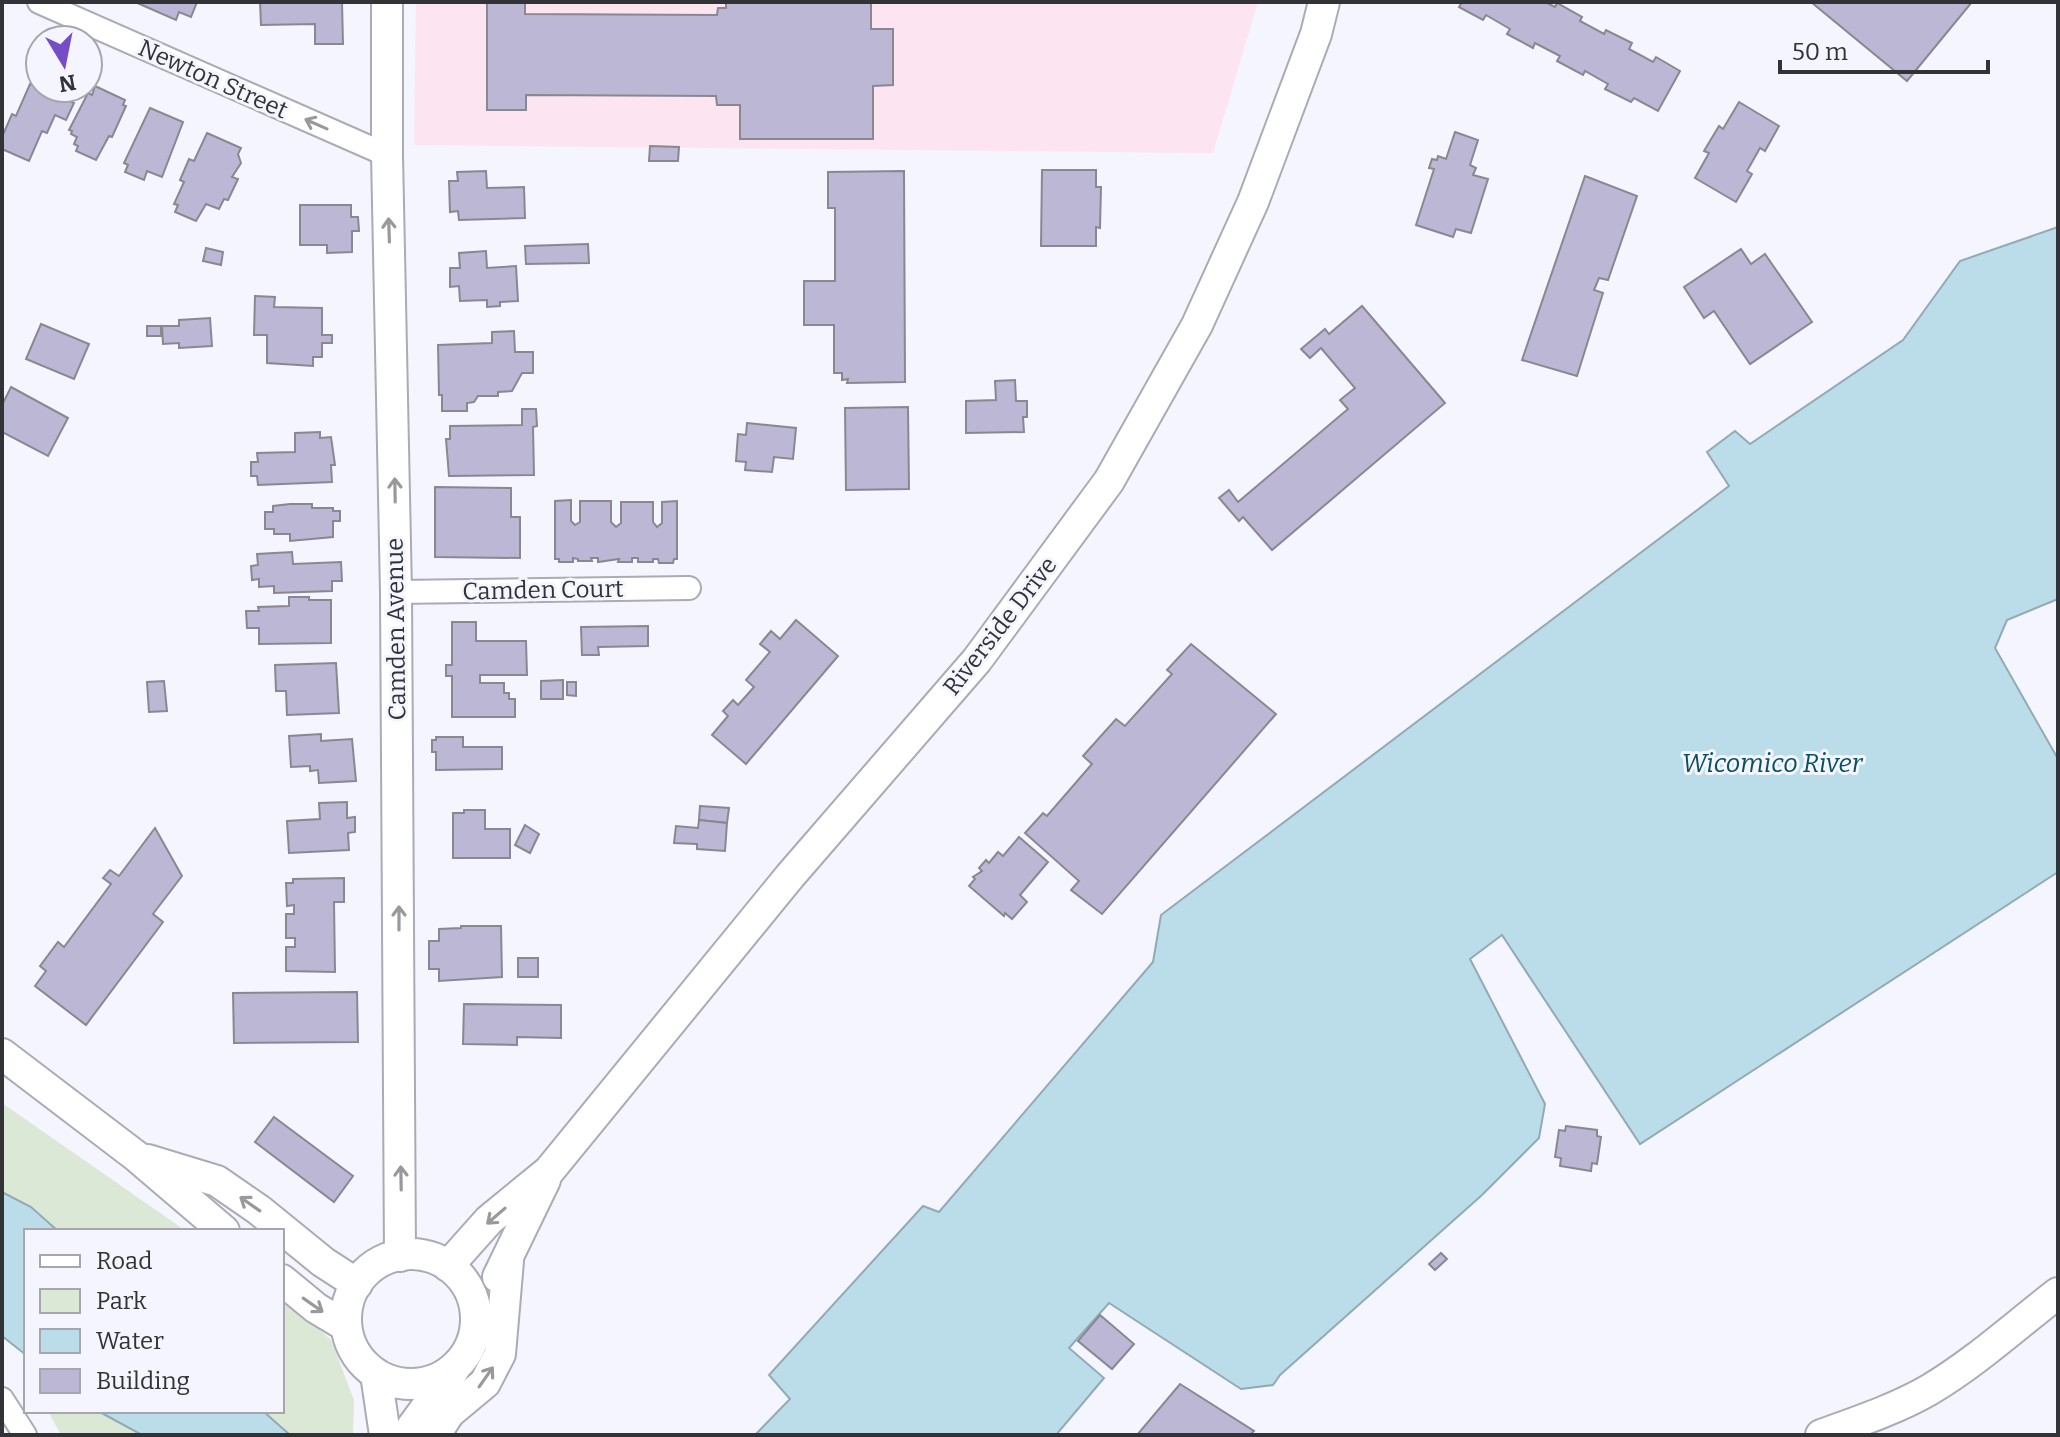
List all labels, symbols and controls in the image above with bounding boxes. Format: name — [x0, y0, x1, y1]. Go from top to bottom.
north arrow — [24, 24, 104, 104]
scale bar — [1780, 24, 1988, 74]
street label: Newton Street — [134, 34, 292, 125]
text: 50 m — [1792, 38, 1848, 66]
text: N — [57, 68, 78, 98]
one-way arrow — [304, 115, 329, 130]
one-way arrow — [382, 217, 397, 244]
one-way arrow — [387, 477, 402, 504]
street label: Camden Avenue — [380, 537, 412, 721]
street label: Riverside Drive — [937, 551, 1063, 701]
street label: Camden Court — [462, 575, 624, 605]
water label: Wicomico River — [1682, 748, 1864, 779]
one-way arrow — [391, 905, 407, 932]
one-way arrow — [393, 1165, 409, 1192]
one-way arrow — [239, 1196, 261, 1212]
one-way arrow — [486, 1206, 506, 1224]
legend — [24, 1229, 284, 1413]
text: Road — [96, 1247, 152, 1275]
text: Park — [96, 1287, 147, 1315]
one-way arrow — [302, 1297, 324, 1313]
text: Water — [96, 1327, 164, 1355]
text: Building — [96, 1367, 190, 1395]
one-way arrow — [478, 1367, 494, 1389]

